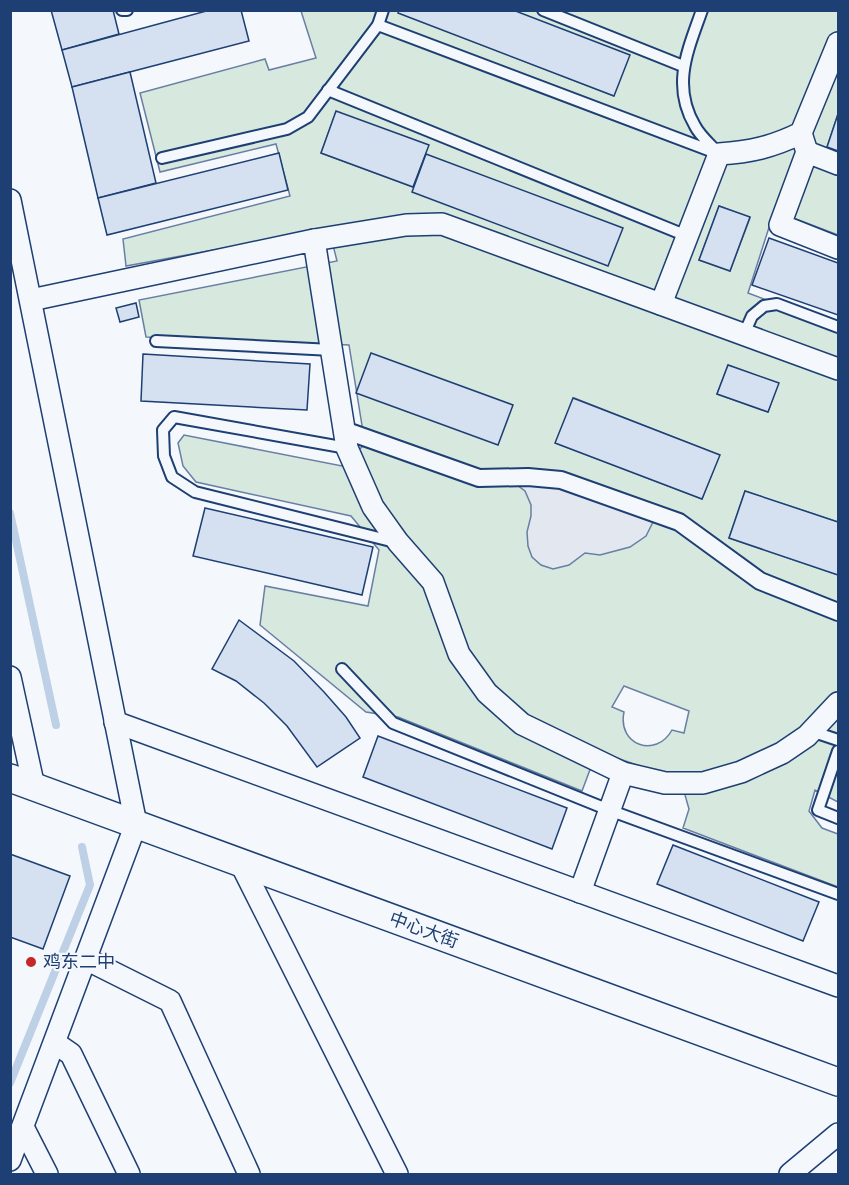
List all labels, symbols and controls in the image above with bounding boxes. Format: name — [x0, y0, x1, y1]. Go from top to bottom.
street label: 中心大街 — [387, 906, 462, 952]
place label: 鸡东二中 — [43, 950, 115, 972]
marker: 鸡东二中 — [24, 955, 38, 969]

